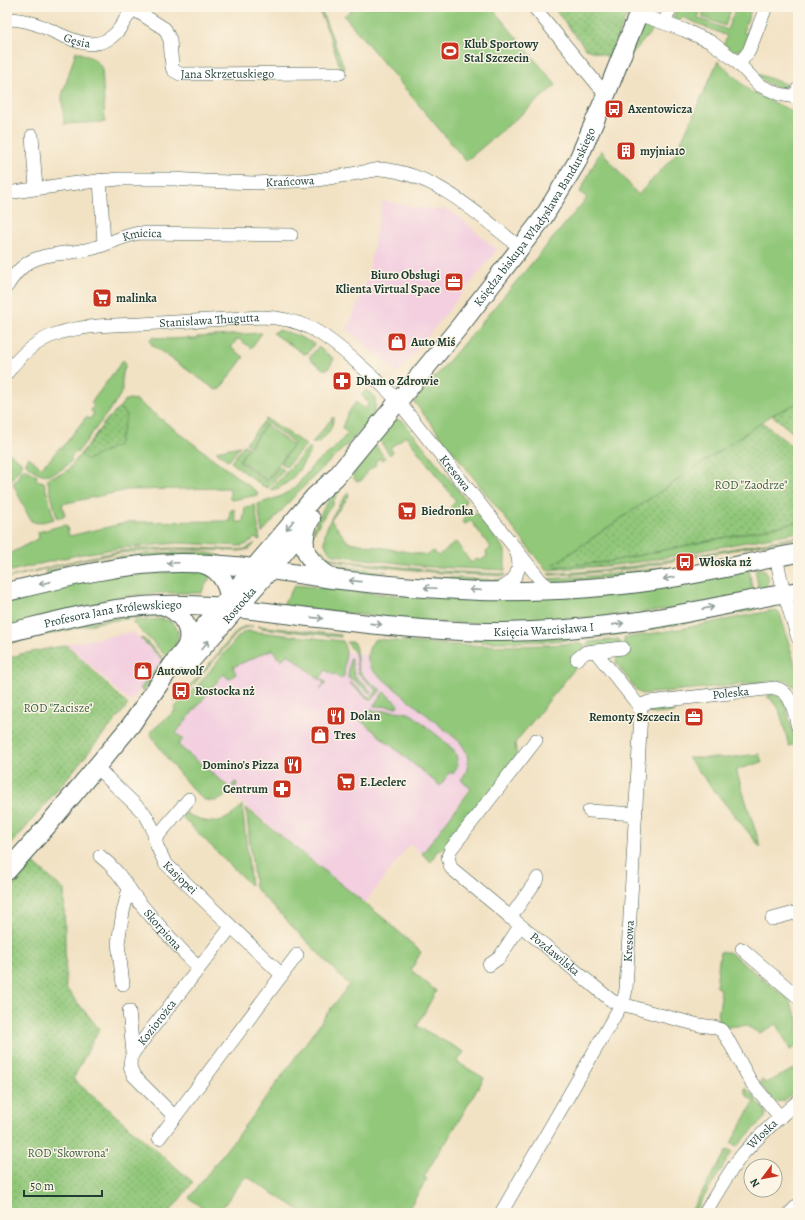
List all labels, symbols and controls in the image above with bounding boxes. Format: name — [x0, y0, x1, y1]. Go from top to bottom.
street label: Gęsia — [61, 29, 92, 52]
place label: Klub Sportowy Stal Szczecin — [464, 36, 539, 66]
sports icon: Klub Sportowy Stal Szczecin — [439, 40, 461, 62]
street label: Jana Skrzetuskiego — [181, 65, 274, 82]
bus stop icon: Axentowicza — [603, 98, 625, 120]
place label: Axentowicza — [627, 101, 693, 117]
street label: Księdza biskupa Władysława Bandurskiego — [470, 125, 599, 310]
building icon: myjnia10 — [615, 140, 637, 162]
place label: myjnia10 — [640, 143, 685, 159]
street label: Krańcowa — [265, 172, 315, 190]
street label: Kmicica — [120, 225, 162, 245]
place label: Biuro Obsługi Klienta Virtual Space — [335, 267, 440, 297]
office icon: Biuro Obsługi Klienta Virtual Space — [443, 271, 465, 293]
supermarket icon: malinka — [91, 287, 113, 309]
place label: malinka — [116, 290, 157, 306]
street label: Stanisława Thugutta — [159, 309, 260, 331]
shop icon: Auto Miś — [386, 331, 408, 353]
place label: Auto Miś — [410, 334, 456, 350]
pharmacy icon: Dbam o Zdrowie — [331, 370, 353, 392]
place label: Dbam o Zdrowie — [356, 373, 439, 389]
street label: Kresowa — [436, 452, 475, 495]
park label: ROD "Zaodrze" — [715, 477, 788, 493]
supermarket icon: Biedronka — [396, 500, 418, 522]
place label: Biedronka — [421, 503, 474, 519]
one-way arrow — [285, 520, 294, 531]
bus stop icon: Włoska nż — [674, 551, 696, 573]
place label: Włoska nż — [698, 554, 752, 570]
one-way arrow — [167, 560, 180, 567]
one-way arrow — [663, 575, 676, 583]
one-way arrow — [349, 578, 362, 585]
one-way arrow — [38, 580, 51, 587]
street label: Rostocka — [219, 583, 260, 627]
one-way arrow — [424, 585, 437, 592]
one-way arrow — [469, 587, 482, 594]
street label: Profesora Jana Królewskiego — [42, 597, 182, 632]
one-way arrow — [701, 604, 714, 612]
one-way arrow — [310, 614, 323, 622]
street label: Księcia Warcisława I — [493, 619, 595, 640]
one-way arrow — [611, 620, 624, 628]
one-way arrow — [369, 621, 382, 628]
one-way arrow — [200, 640, 210, 650]
shop icon: Autowolf — [132, 660, 154, 682]
place label: Autowolf — [156, 663, 205, 679]
bus stop icon: Rostocka nż — [170, 680, 192, 702]
place label: Rostocka nż — [195, 683, 255, 699]
street label: Poleska — [712, 683, 750, 703]
park label: ROD "Zacisze" — [23, 700, 93, 716]
restaurant icon: Dolan — [325, 705, 347, 727]
office icon: Remonty Szczecin — [683, 706, 705, 728]
place label: Dolan — [350, 708, 380, 724]
place label: Remonty Szczecin — [589, 709, 680, 725]
shop icon: Tres — [309, 724, 331, 746]
place label: Tres — [334, 727, 356, 743]
restaurant icon: Domino's Pizza — [282, 754, 304, 776]
place label: Domino's Pizza — [202, 757, 279, 773]
supermarket icon: E.Leclerc — [335, 771, 357, 793]
place label: E.Leclerc — [360, 774, 406, 790]
pharmacy icon: Centrum — [271, 778, 293, 800]
place label: Centrum — [223, 781, 268, 797]
street label: Kasjopei — [159, 857, 201, 898]
street label: Skorpiona — [140, 905, 186, 954]
street label: Kresowa — [620, 919, 638, 963]
street label: Pozdawilska — [527, 928, 584, 980]
street label: Koziorożca — [134, 996, 180, 1049]
street label: Włoska — [743, 1115, 781, 1153]
park label: ROD "Skowrona" — [27, 1145, 109, 1161]
north arrow — [743, 1158, 783, 1198]
scale bar — [24, 1172, 102, 1198]
text: N — [746, 1176, 763, 1190]
text: 50 m — [30, 1178, 54, 1194]

